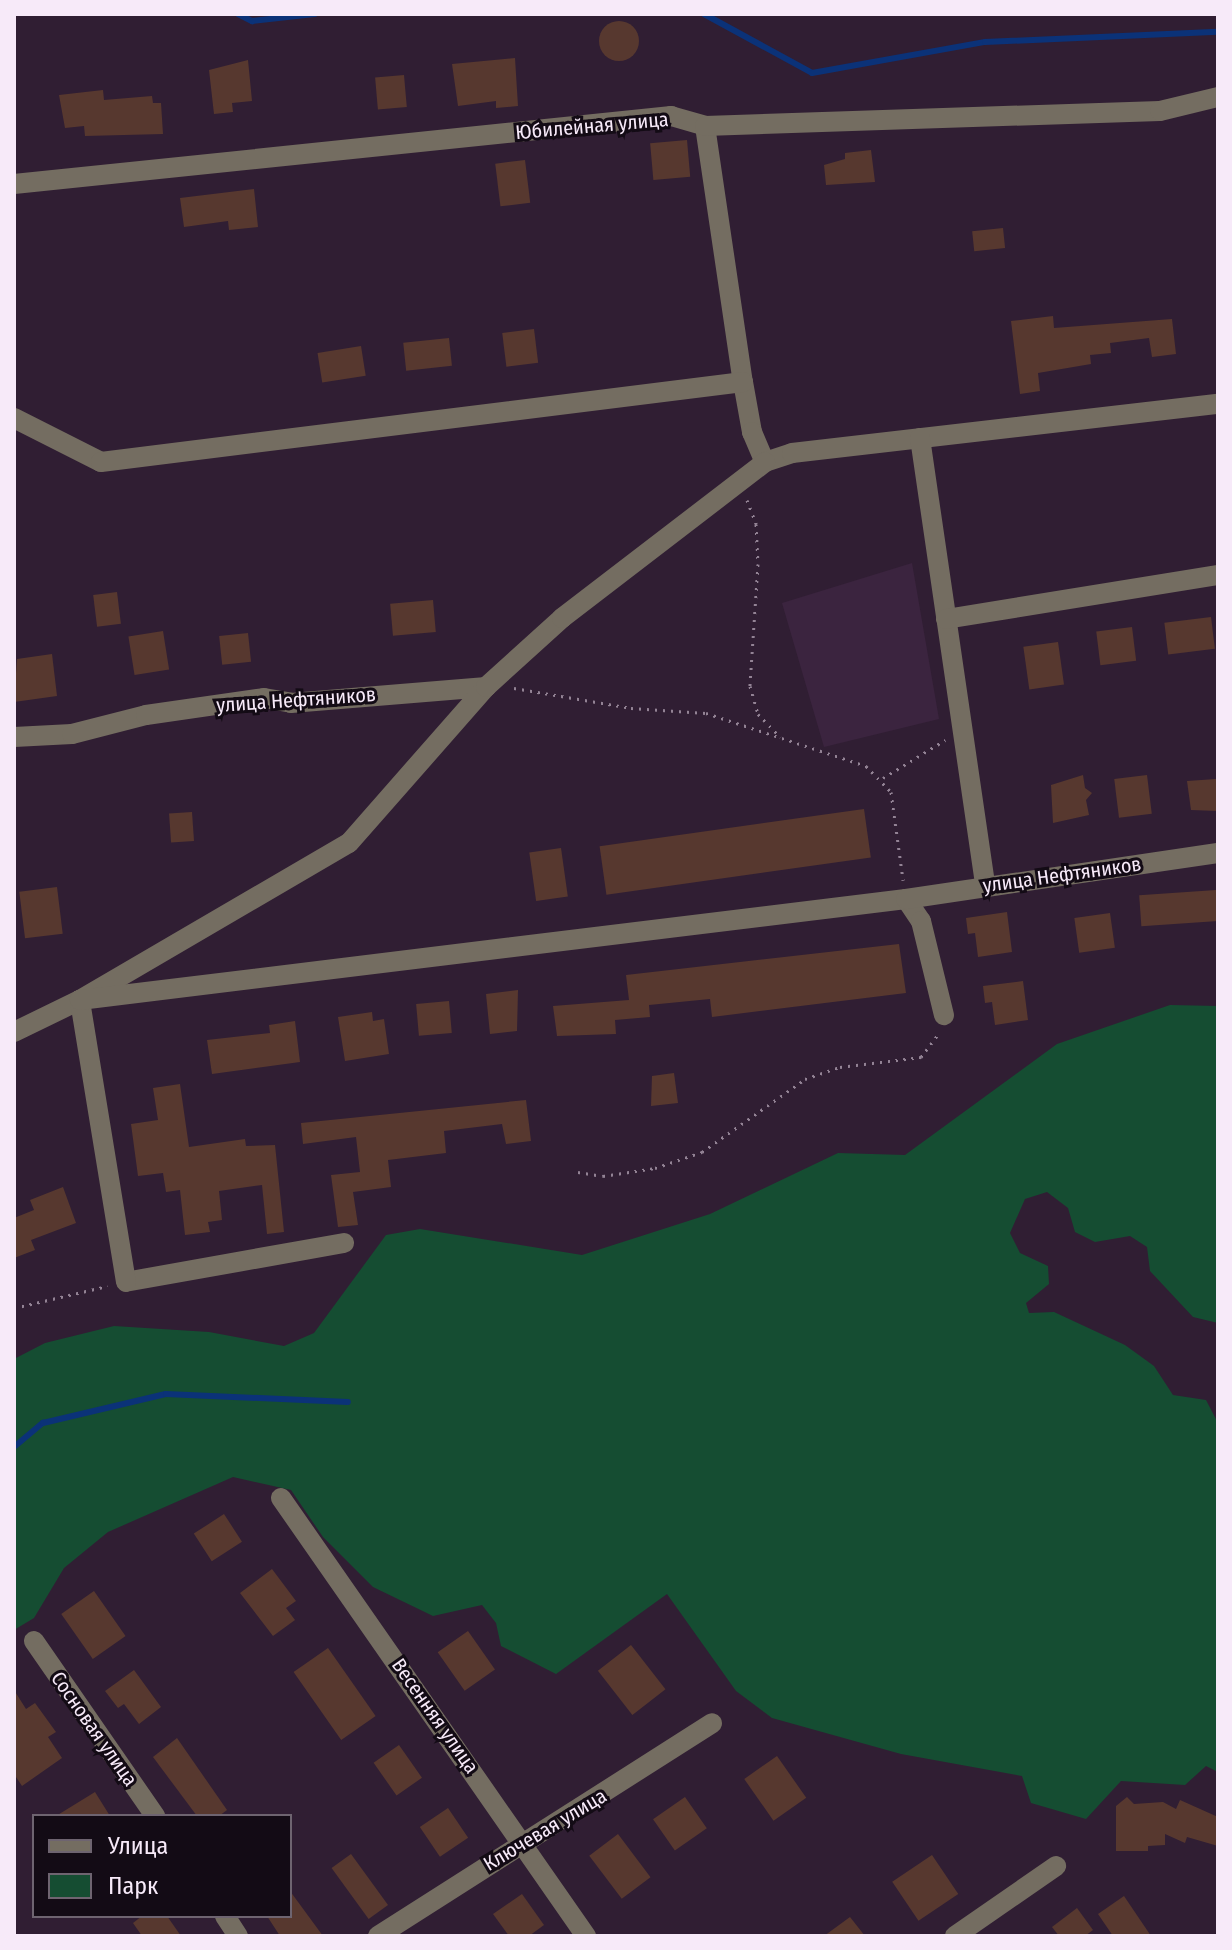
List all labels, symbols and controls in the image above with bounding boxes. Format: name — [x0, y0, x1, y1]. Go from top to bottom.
street label: Юбилейная улица — [514, 107, 670, 145]
street label: улица Нефтяников — [215, 682, 377, 718]
street label: улица Нефтяников — [981, 852, 1143, 898]
street label: Весенняя улица — [386, 1654, 484, 1778]
street label: Сосновая улица — [46, 1667, 142, 1791]
street label: Ключевая улица — [479, 1784, 611, 1876]
legend — [32, 1814, 292, 1918]
text: Улица — [108, 1832, 168, 1860]
text: Парк — [108, 1872, 158, 1900]

